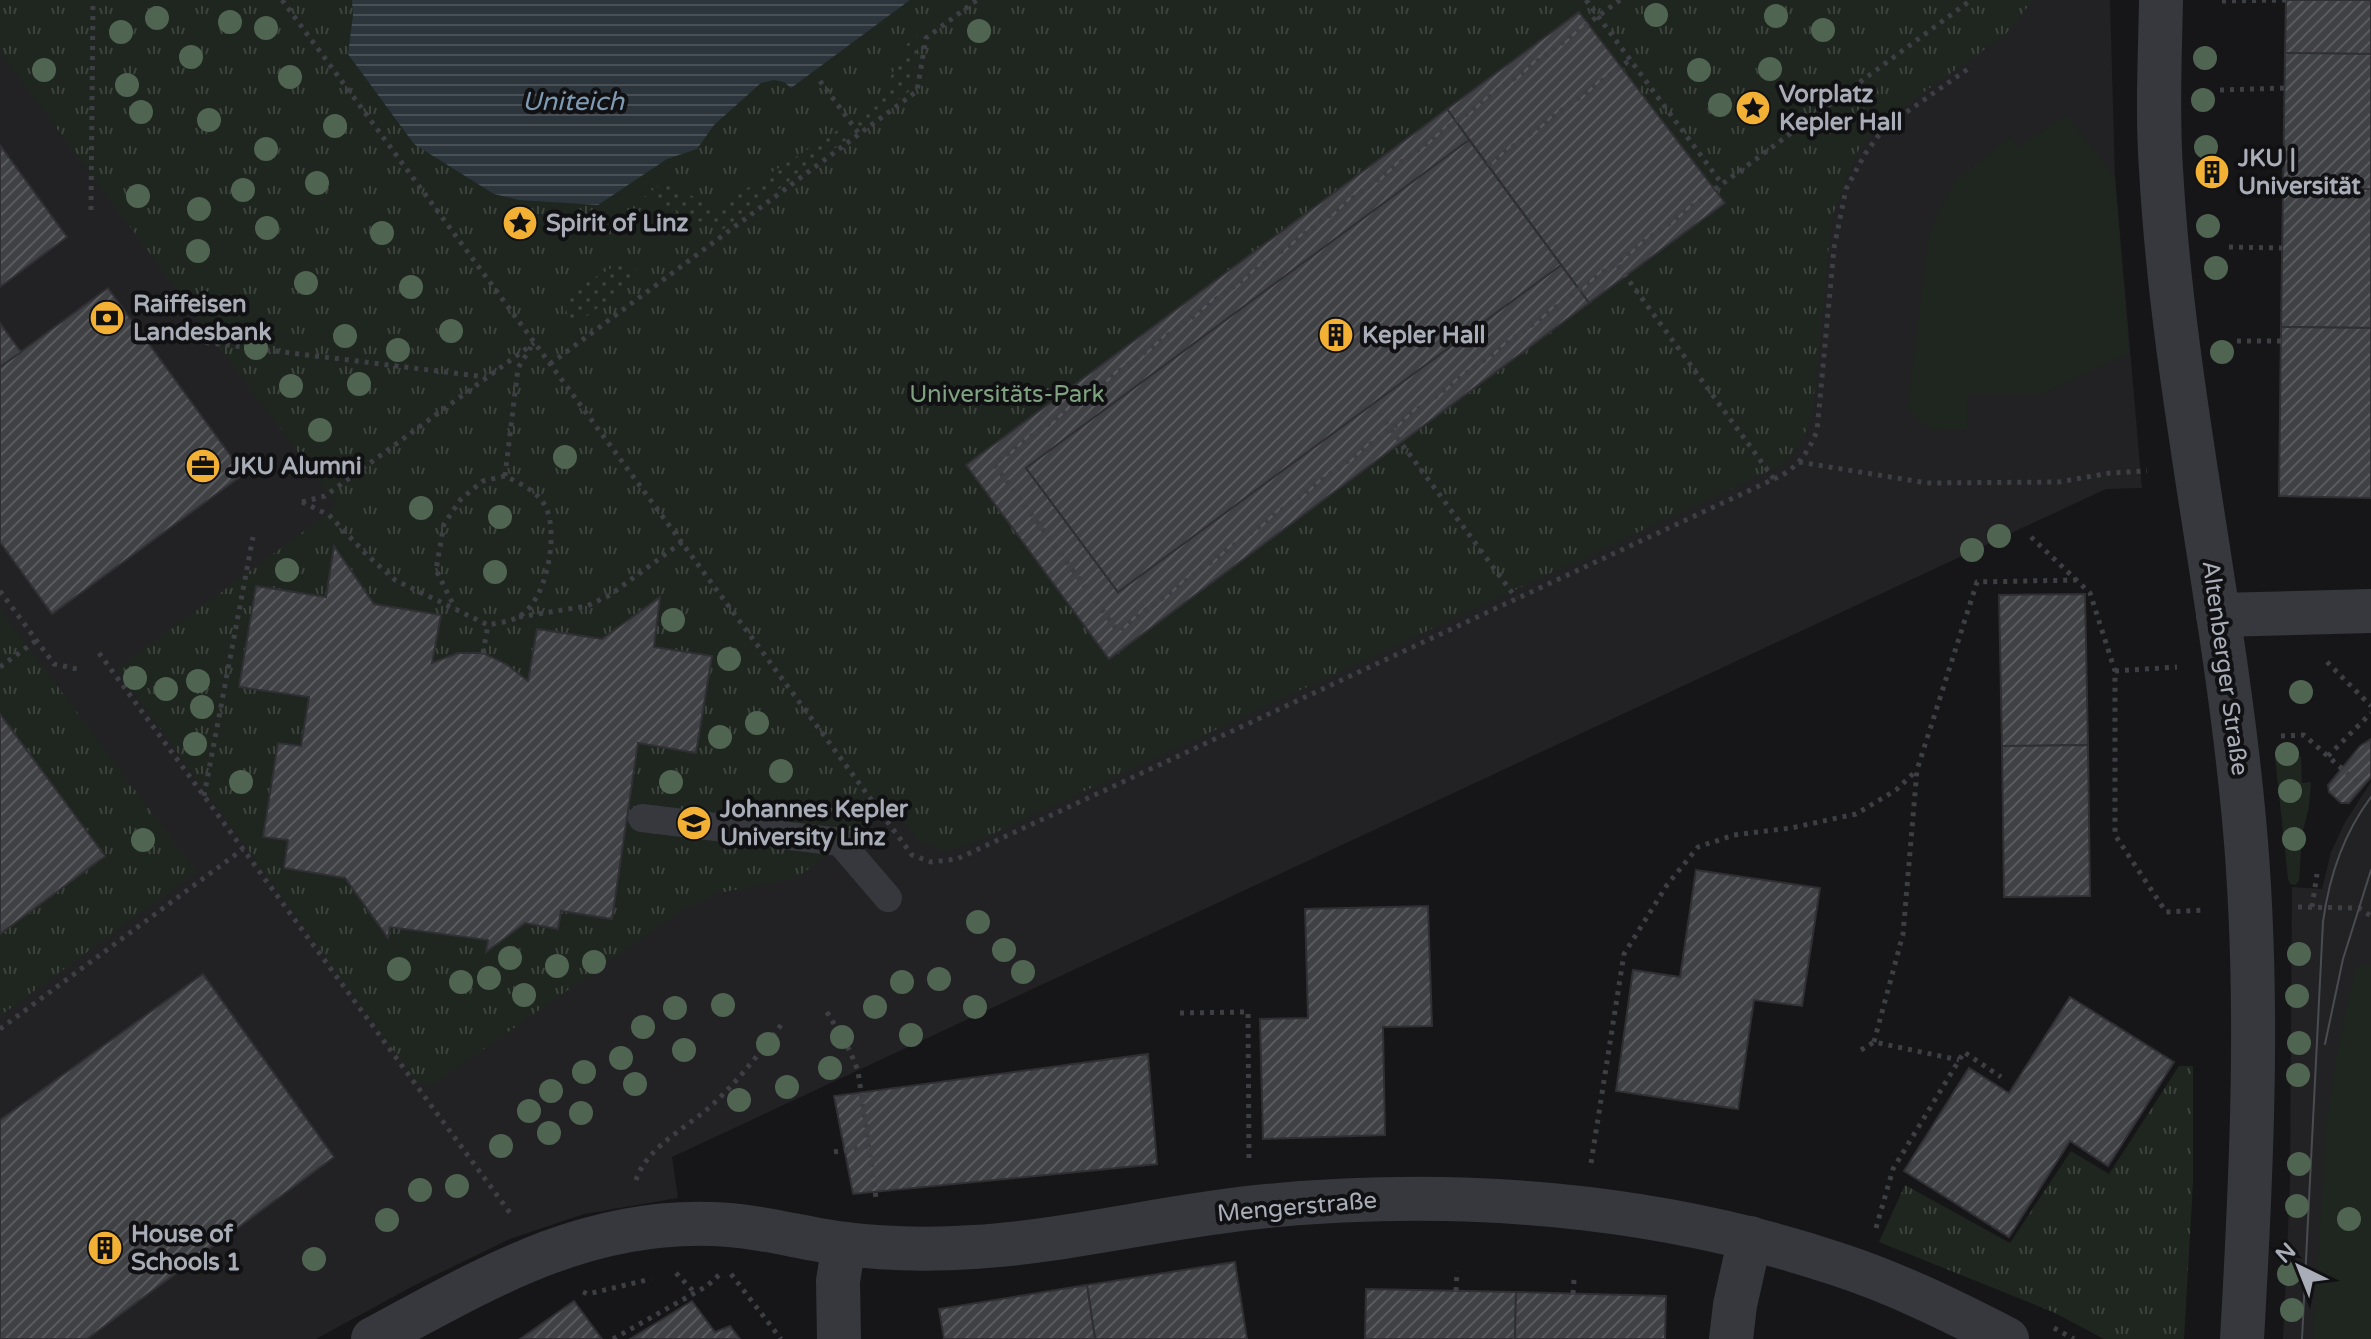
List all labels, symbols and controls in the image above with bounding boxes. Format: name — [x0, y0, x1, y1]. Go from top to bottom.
place label: Vorplatz Kepler Hall — [1779, 80, 1902, 137]
water label: Uniteich — [522, 86, 625, 117]
place icon: Vorplatz Kepler Hall — [1734, 89, 1772, 127]
place label: JKU | Universität — [2237, 144, 2362, 201]
building icon: JKU | Universität — [2193, 153, 2231, 191]
place icon: Spirit of Linz — [501, 204, 539, 242]
place label: Spirit of Linz — [546, 209, 689, 238]
place label: Raiffeisen Landesbank — [133, 290, 272, 347]
bank icon: Raiffeisen Landesbank — [88, 299, 126, 337]
building icon: Kepler Hall — [1317, 316, 1355, 354]
place label: Kepler Hall — [1362, 321, 1485, 350]
park label: Universitäts-Park — [909, 380, 1105, 409]
office icon: JKU Alumni — [184, 447, 222, 485]
place label: JKU Alumni — [228, 452, 362, 481]
street label: Altenberger Straße — [2196, 559, 2254, 777]
place label: Johannes Kepler University Linz — [719, 795, 909, 852]
school or university icon: Johannes Kepler University Linz — [675, 804, 713, 842]
street label: Mengerstraße — [1216, 1186, 1378, 1228]
place label: House of Schools 1 — [131, 1220, 241, 1277]
north arrow — [2259, 1227, 2339, 1307]
building icon: House of Schools 1 — [86, 1229, 124, 1267]
text: N — [2271, 1238, 2301, 1269]

